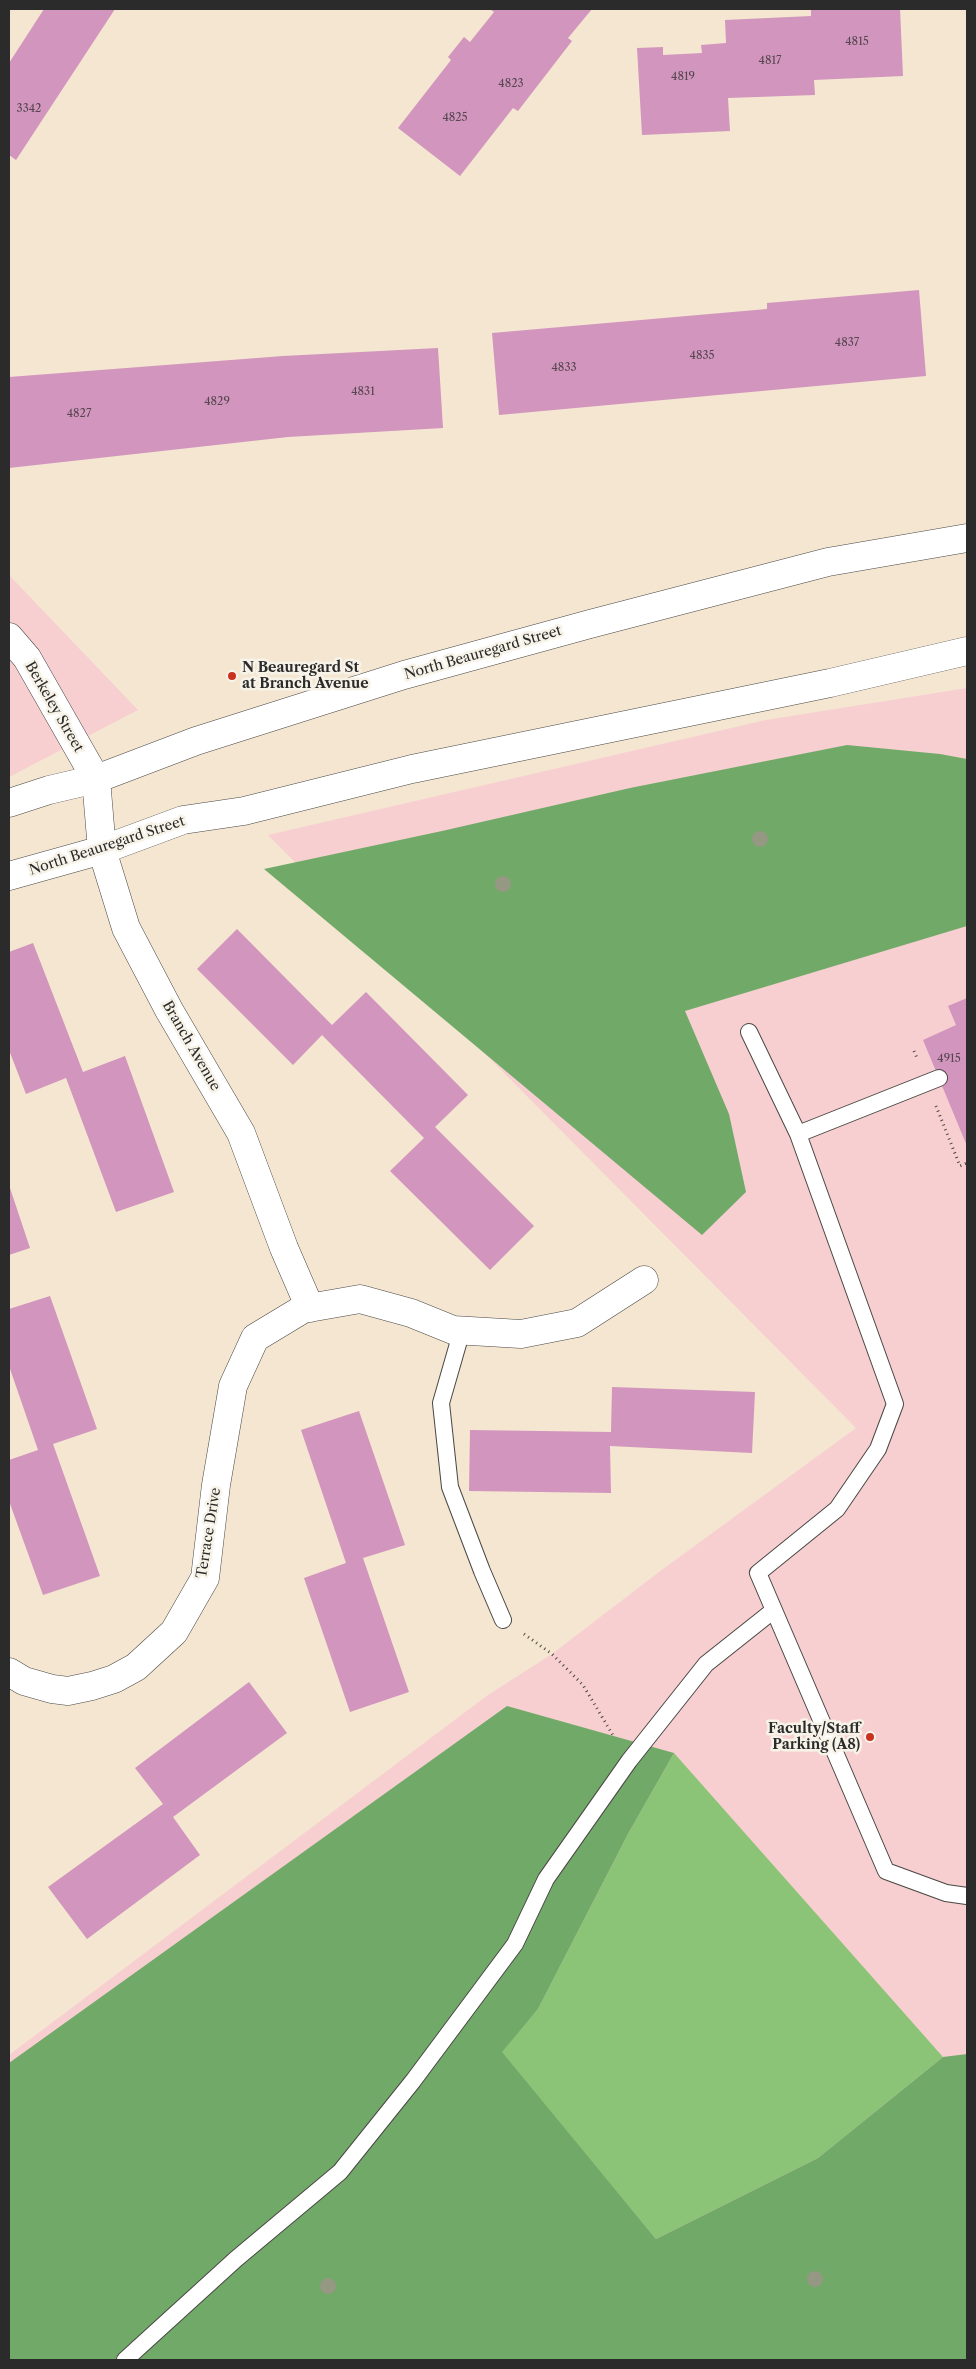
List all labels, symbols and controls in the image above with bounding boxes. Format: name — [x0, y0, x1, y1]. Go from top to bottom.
house number: 4815 — [845, 35, 869, 49]
house number: 4817 — [759, 54, 781, 68]
house number: 4819 — [671, 70, 695, 84]
house number: 4823 — [498, 77, 524, 91]
house number: 3342 — [17, 102, 41, 116]
house number: 4825 — [442, 111, 468, 125]
house number: 4837 — [835, 336, 859, 350]
house number: 4835 — [690, 349, 714, 363]
house number: 4833 — [552, 361, 576, 375]
house number: 4831 — [351, 385, 375, 399]
house number: 4829 — [204, 395, 230, 409]
house number: 4827 — [67, 407, 91, 421]
street label: North Beauregard Street — [402, 623, 564, 683]
street label: Berkeley Street — [21, 659, 87, 755]
place label: N Beauregard St at Branch Avenue — [242, 660, 369, 692]
marker: N Beauregard St at Branch Avenue — [226, 670, 238, 682]
street label: North Beauregard Street — [27, 813, 187, 879]
street label: Branch Avenue — [158, 998, 224, 1094]
house number: 4915 — [937, 1052, 961, 1066]
street label: Terrace Drive — [194, 1487, 224, 1579]
place label: Faculty/Staff Parking (A8) — [768, 1721, 860, 1754]
marker: Faculty/Staff Parking (A8) — [864, 1731, 876, 1743]

